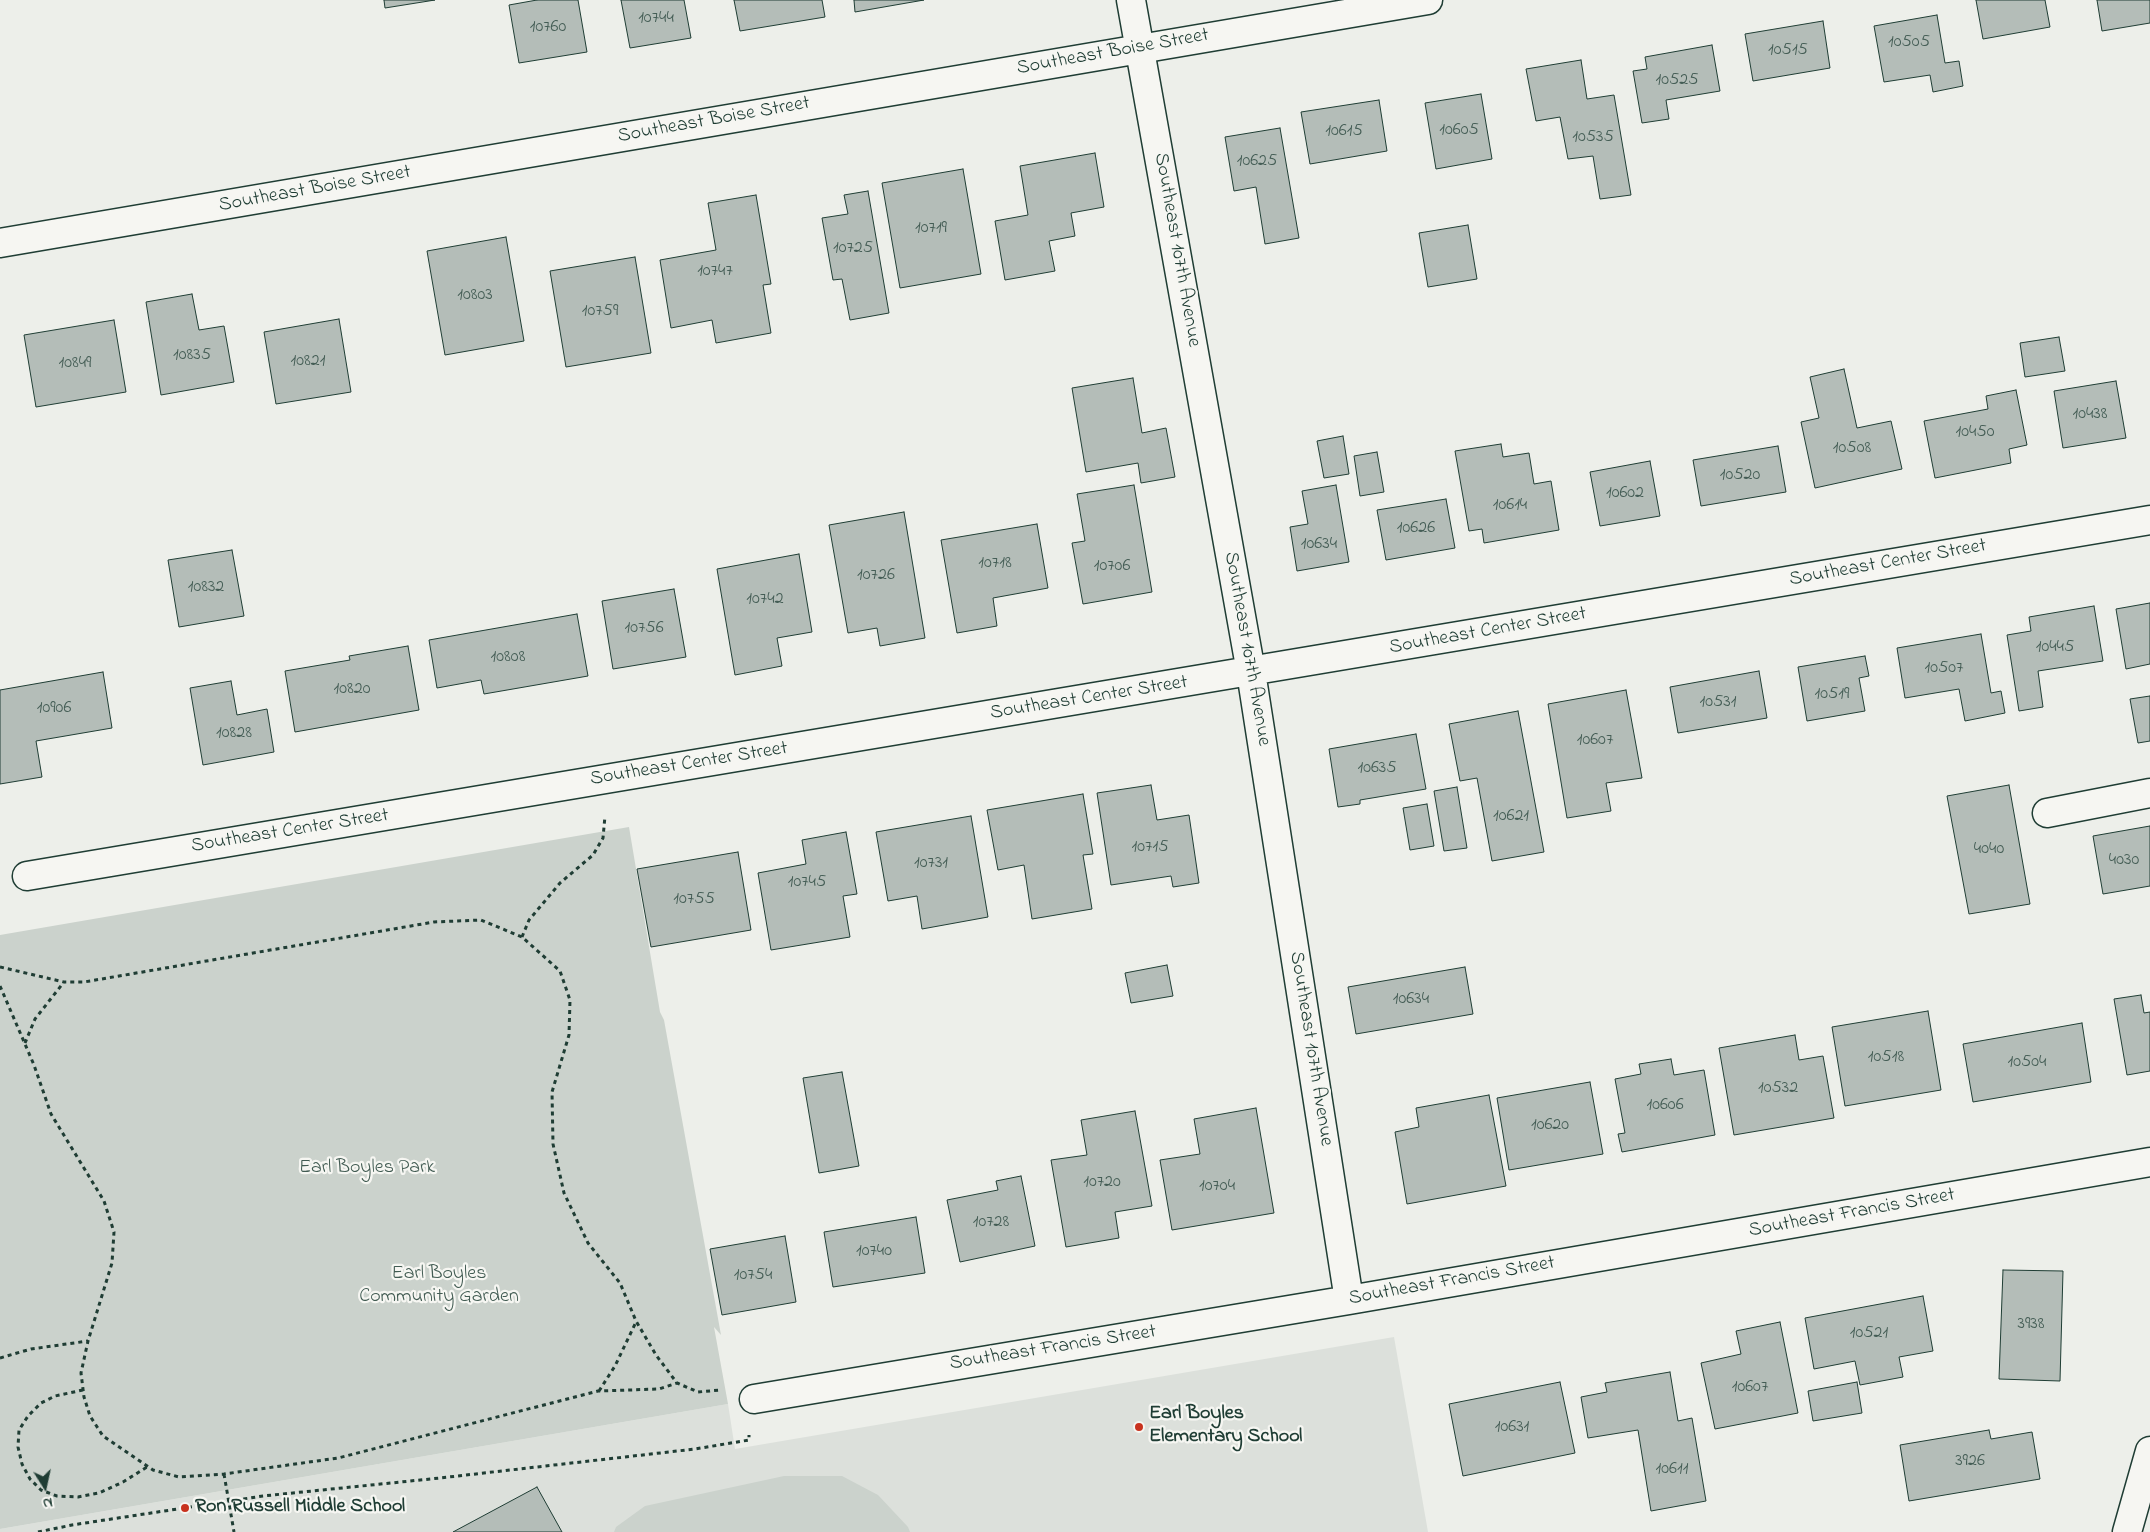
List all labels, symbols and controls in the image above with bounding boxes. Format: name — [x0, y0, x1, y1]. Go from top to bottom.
house number: 10744 — [638, 8, 674, 30]
house number: 10760 — [530, 17, 566, 39]
street label: Southeast Boise Street — [1015, 24, 1211, 82]
house number: 10505 — [1888, 32, 1930, 54]
house number: 10515 — [1768, 40, 1808, 62]
house number: 10525 — [1655, 70, 1699, 92]
street label: Southeast Boise Street — [616, 92, 812, 150]
house number: 10605 — [1439, 120, 1479, 142]
house number: 10615 — [1325, 121, 1363, 143]
house number: 10535 — [1572, 127, 1614, 149]
street label: Southeast 107th Avenue — [1147, 151, 1205, 349]
house number: 10625 — [1237, 151, 1277, 173]
street label: Southeast Boise Street — [217, 161, 413, 219]
house number: 10719 — [915, 218, 947, 240]
house number: 10725 — [833, 238, 873, 260]
house number: 10747 — [697, 261, 733, 283]
house number: 10803 — [457, 285, 493, 307]
house number: 10759 — [582, 301, 618, 323]
house number: 10835 — [173, 345, 211, 367]
house number: 10821 — [291, 351, 325, 373]
house number: 10849 — [58, 353, 92, 375]
house number: 10438 — [2072, 404, 2108, 426]
house number: 10450 — [1956, 422, 1994, 444]
house number: 10508 — [1833, 438, 1871, 460]
house number: 10520 — [1720, 465, 1760, 487]
house number: 10602 — [1606, 483, 1644, 505]
house number: 10614 — [1493, 495, 1527, 517]
house number: 10626 — [1397, 518, 1435, 540]
house number: 10634 — [1301, 534, 1337, 556]
street label: Southeast Center Street — [1788, 535, 1988, 593]
street label: Southeast 107th Avenue — [1217, 550, 1275, 748]
house number: 10718 — [978, 553, 1012, 575]
house number: 10706 — [1094, 556, 1130, 578]
house number: 10726 — [857, 565, 895, 587]
house number: 10832 — [188, 577, 224, 599]
house number: 10742 — [746, 589, 784, 611]
street label: Southeast Center Street — [1388, 603, 1588, 661]
house number: 10756 — [624, 618, 664, 640]
house number: 10445 — [2036, 637, 2074, 659]
house number: 10808 — [491, 647, 525, 669]
house number: 10507 — [1925, 658, 1963, 680]
street label: Southeast Center Street — [989, 672, 1189, 726]
house number: 10820 — [334, 679, 370, 701]
house number: 10519 — [1815, 684, 1849, 706]
house number: 10531 — [1700, 692, 1736, 714]
house number: 10906 — [37, 698, 71, 720]
house number: 10828 — [216, 723, 252, 745]
house number: 10607 — [1577, 730, 1613, 752]
street label: Southeast Center Street — [589, 738, 789, 792]
house number: 10635 — [1357, 758, 1397, 780]
street label: Southeast Center Street — [190, 805, 390, 859]
house number: 10621 — [1493, 806, 1529, 828]
house number: 10715 — [1132, 837, 1168, 859]
house number: 4040 — [1974, 839, 2004, 861]
house number: 4030 — [2109, 850, 2139, 872]
house number: 10731 — [914, 853, 948, 875]
house number: 10745 — [788, 872, 826, 894]
house number: 10755 — [673, 889, 715, 911]
street label: Southeast 107th Avenue — [1283, 950, 1337, 1148]
house number: 10634 — [1393, 989, 1429, 1011]
house number: 10518 — [1868, 1047, 1904, 1069]
house number: 10504 — [2008, 1052, 2046, 1074]
house number: 10532 — [1758, 1078, 1798, 1100]
house number: 10606 — [1646, 1095, 1684, 1117]
house number: 10620 — [1531, 1115, 1569, 1137]
park label: Earl Boyles Park — [299, 1157, 435, 1181]
house number: 10720 — [1083, 1172, 1121, 1194]
house number: 10704 — [1199, 1176, 1235, 1198]
street label: Southeast Francis Street — [1747, 1184, 1957, 1244]
house number: 10728 — [973, 1212, 1009, 1234]
house number: 10740 — [856, 1241, 892, 1263]
street label: Southeast Francis Street — [1347, 1252, 1557, 1312]
park label: Earl Boyles Community Garden — [359, 1263, 519, 1310]
house number: 10754 — [734, 1265, 772, 1287]
house number: 3938 — [2017, 1314, 2045, 1336]
street label: Southeast Francis Street — [948, 1321, 1158, 1377]
house number: 10521 — [1850, 1323, 1888, 1345]
house number: 10607 — [1732, 1377, 1768, 1399]
place label: Earl Boyles Elementary School — [1149, 1403, 1302, 1450]
house number: 10631 — [1495, 1417, 1529, 1439]
marker: Earl Boyles Elementary School — [1133, 1421, 1145, 1433]
house number: 3926 — [1955, 1451, 1985, 1473]
house number: 10611 — [1656, 1459, 1688, 1481]
north arrow — [20, 1462, 70, 1512]
text: N — [41, 1491, 54, 1513]
place label: Ron Russell Middle School — [195, 1496, 405, 1520]
marker: Ron Russell Middle School — [179, 1502, 191, 1514]

